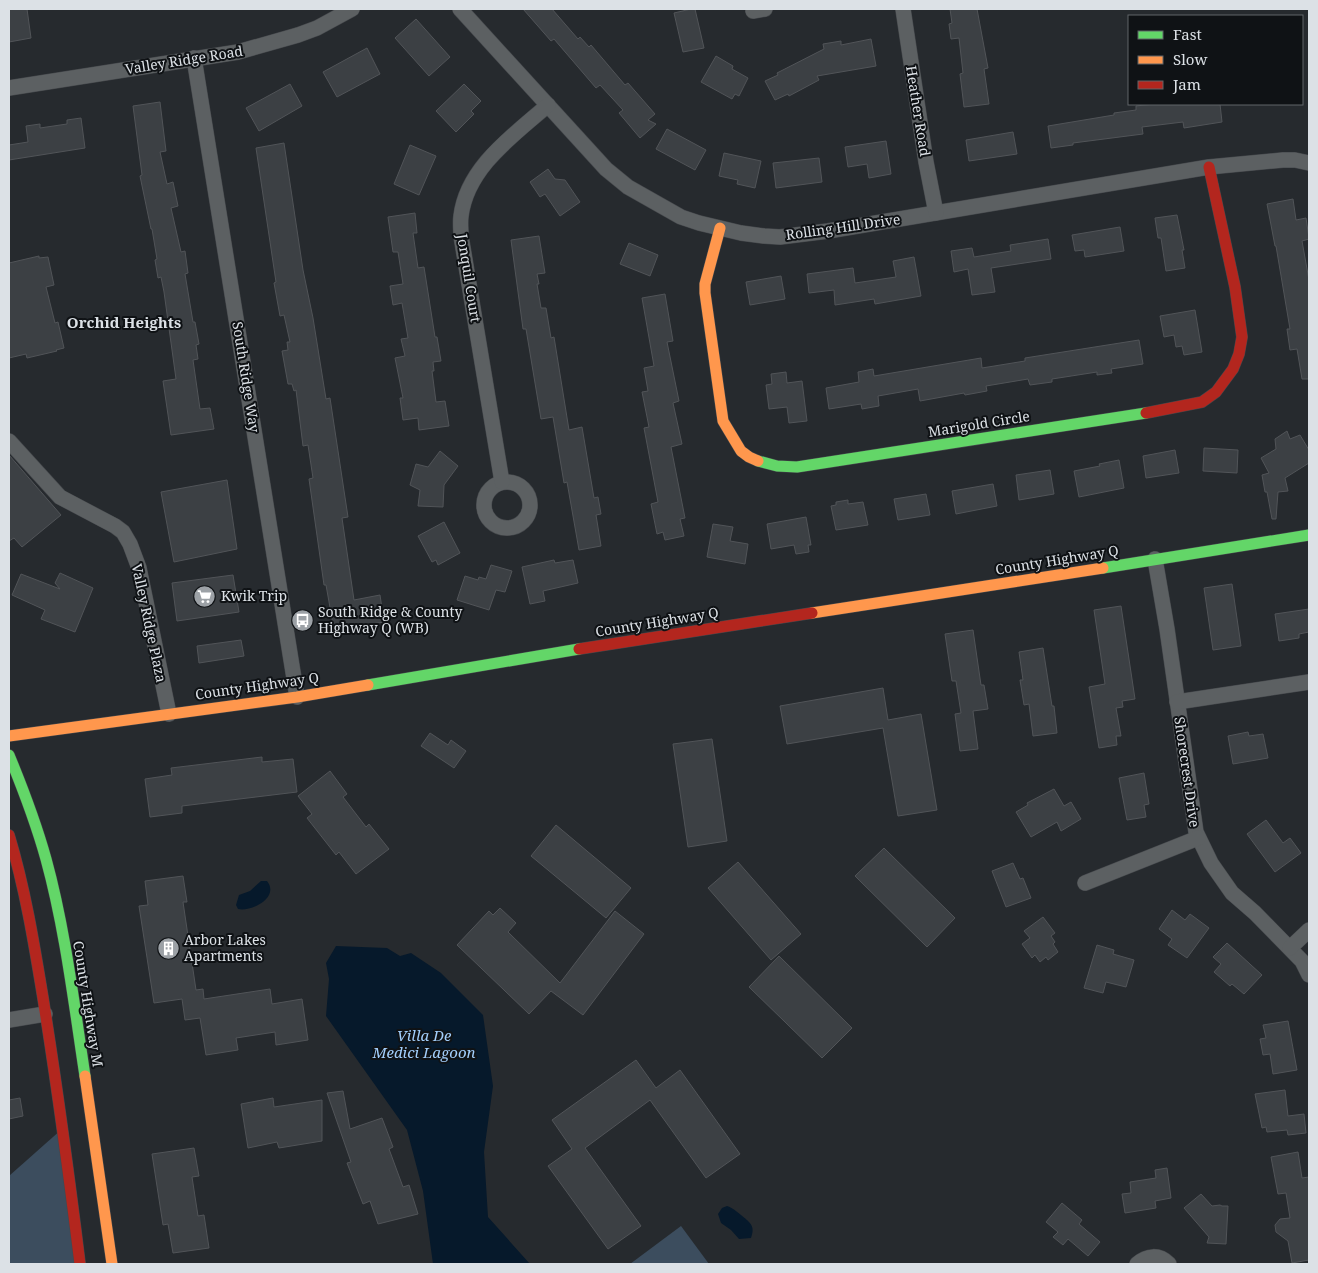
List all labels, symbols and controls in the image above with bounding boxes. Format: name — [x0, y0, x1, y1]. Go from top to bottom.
legend — [1128, 15, 1303, 105]
text: Fast — [1173, 24, 1202, 44]
street label: Valley Ridge Road — [124, 41, 245, 78]
text: Slow — [1173, 49, 1207, 69]
street label: Heather Road — [902, 64, 935, 158]
text: Jam — [1172, 74, 1201, 94]
street label: Rolling Hill Drive — [784, 209, 901, 244]
street label: Jonquil Court — [453, 231, 486, 323]
district label: Orchid Heights — [67, 312, 181, 332]
street label: South Ridge Way — [228, 320, 265, 434]
street label: Marigold Circle — [927, 406, 1031, 441]
street label: County Highway Q — [994, 540, 1120, 579]
street label: Valley Ridge Plaza — [128, 562, 171, 684]
supermarket icon: Kwik Trip — [193, 584, 217, 608]
place label: Kwik Trip — [221, 586, 287, 605]
place label: South Ridge & County Highway Q (WB) — [318, 602, 463, 637]
street label: County Highway Q — [594, 602, 720, 641]
bus stop icon: South Ridge & County Highway Q (WB) — [290, 608, 314, 632]
street label: County Highway Q — [194, 667, 320, 704]
street label: Shorecrest Drive — [1170, 715, 1205, 828]
place label: Arbor Lakes Apartments — [184, 930, 266, 965]
building icon: Arbor Lakes Apartments — [156, 936, 180, 960]
street label: County Highway M — [69, 940, 108, 1068]
water label: Villa De Medici Lagoon — [371, 1025, 476, 1062]

